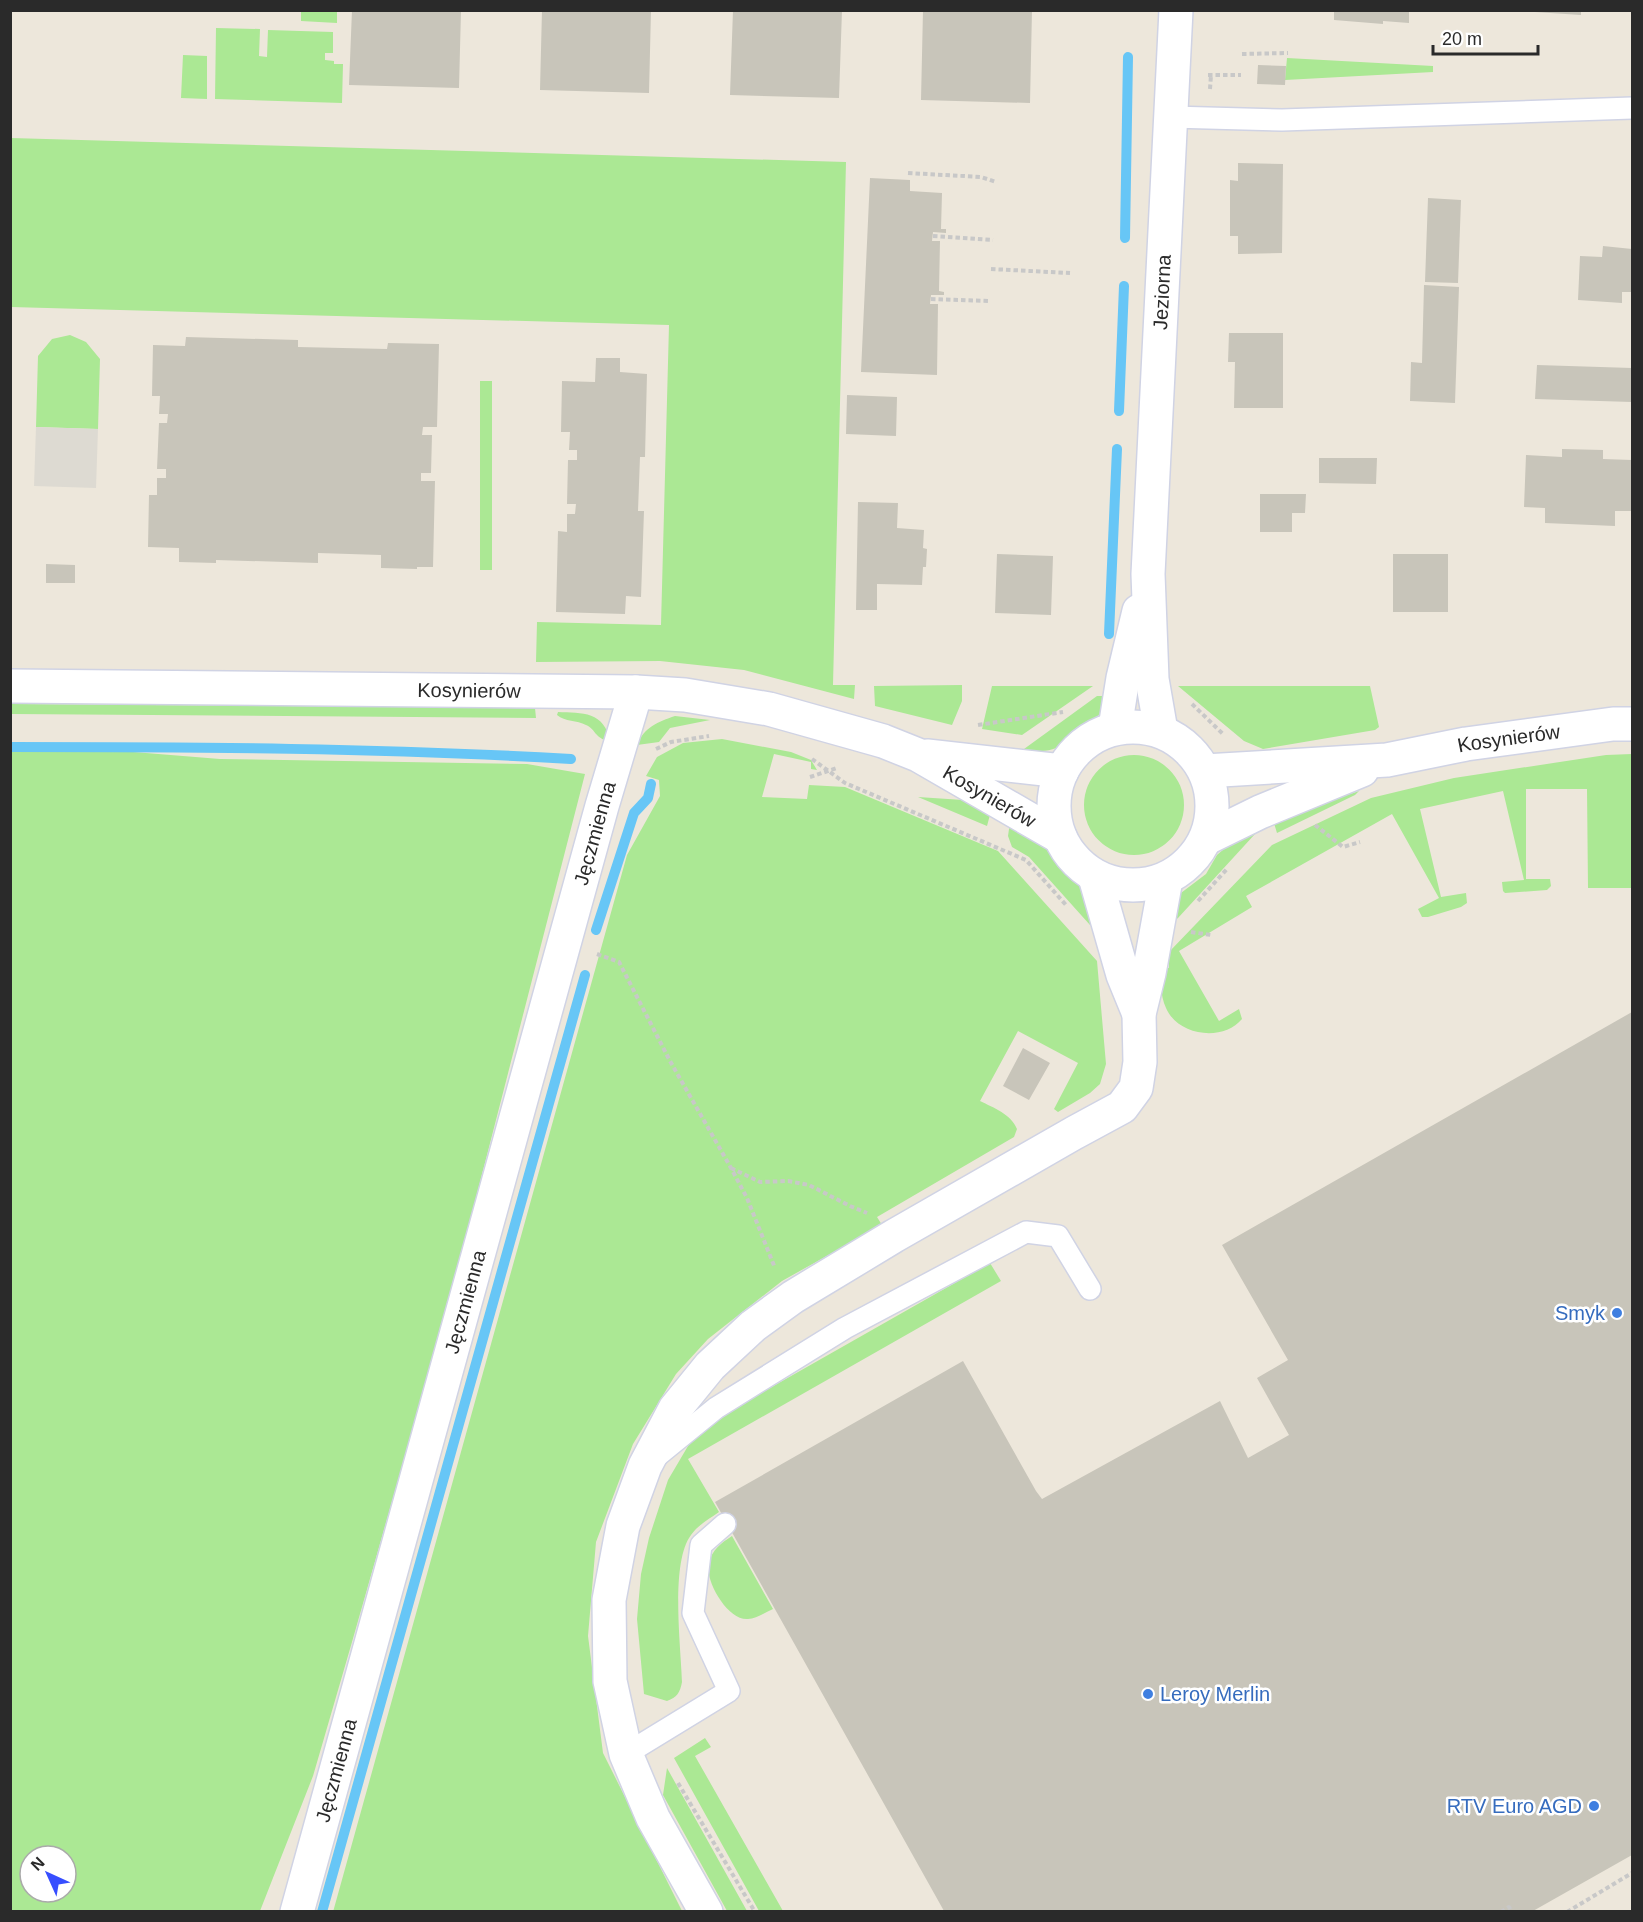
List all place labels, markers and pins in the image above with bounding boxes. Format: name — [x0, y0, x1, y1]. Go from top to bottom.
place label: Smyk — [1555, 1302, 1606, 1324]
marker: Smyk — [1610, 1306, 1624, 1320]
place label: Leroy Merlin — [1160, 1683, 1270, 1705]
marker: Leroy Merlin — [1141, 1687, 1155, 1701]
place label: RTV Euro AGD — [1447, 1795, 1582, 1817]
marker: RTV Euro AGD — [1587, 1799, 1601, 1813]

